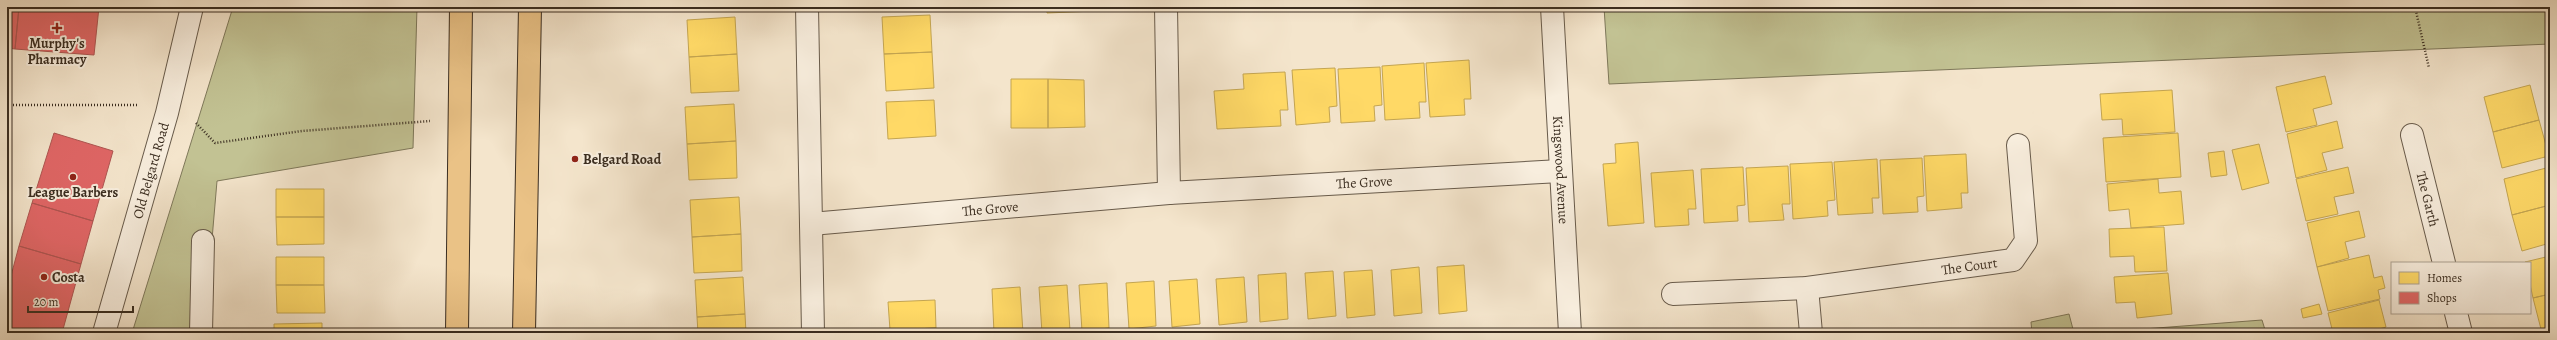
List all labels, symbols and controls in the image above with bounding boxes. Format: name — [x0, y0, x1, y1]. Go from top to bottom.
marker: Murphy's Pharmacy — [52, 23, 62, 33]
place label: Murphy's Pharmacy — [27, 34, 87, 69]
street label: Kingswood Avenue — [1549, 115, 1573, 225]
street label: Old Belgard Road — [128, 120, 173, 221]
place label: Belgard Road — [583, 150, 662, 169]
marker: Belgard Road — [570, 154, 580, 164]
street label: The Garth — [2412, 169, 2444, 229]
street label: The Grove — [1336, 171, 1393, 193]
marker: League Barbers — [68, 172, 78, 182]
place label: League Barbers — [28, 183, 119, 202]
street label: The Grove — [961, 197, 1019, 220]
street label: The Court — [1940, 253, 1999, 279]
legend — [2391, 262, 2531, 314]
place label: Costa — [52, 268, 85, 287]
text: Homes — [2427, 270, 2462, 286]
marker: Costa — [39, 272, 49, 282]
scale bar — [28, 288, 133, 314]
text: Shops — [2427, 290, 2457, 306]
text: 20 m — [34, 294, 58, 310]

